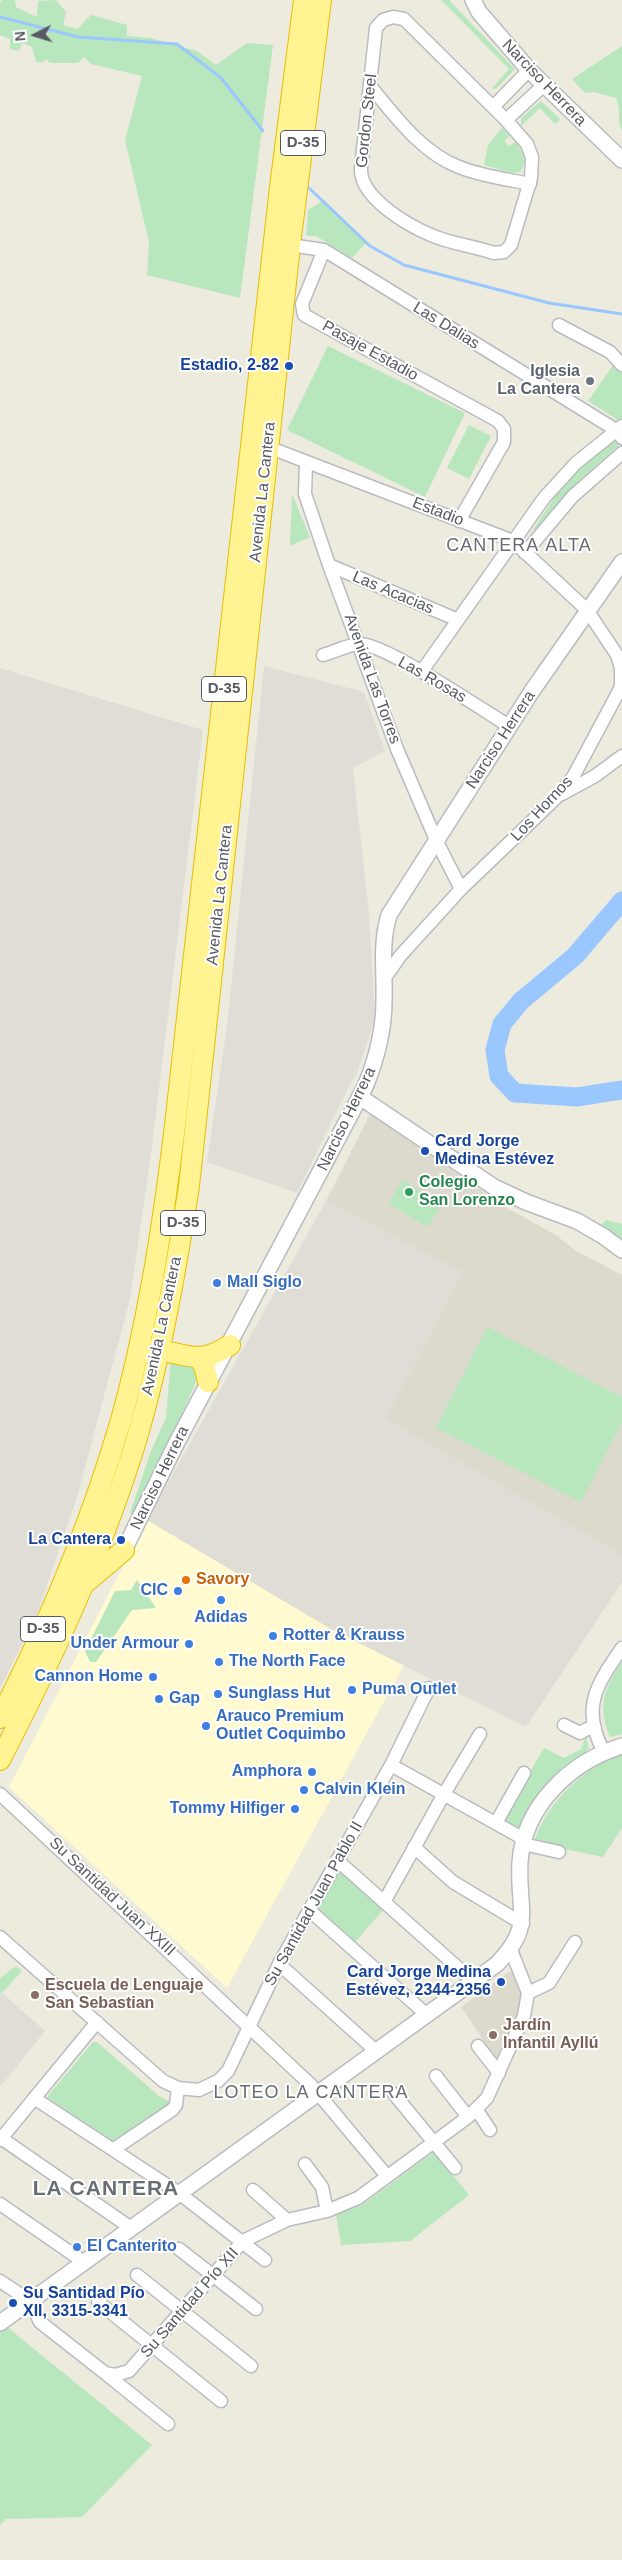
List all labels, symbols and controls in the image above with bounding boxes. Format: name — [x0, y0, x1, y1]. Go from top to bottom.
north arrow — [10, 10, 60, 60]
text: N — [12, 31, 28, 42]
street label: Narciso Herrera — [498, 36, 590, 130]
street label: Gordon Steel — [353, 73, 381, 169]
road number: D-35 — [280, 130, 326, 156]
street label: Las Dalias — [409, 298, 483, 354]
street label: Pasaje Estadio — [319, 317, 421, 385]
place label: Estadio, 2-82 — [180, 356, 279, 376]
marker: Estadio, 2-82 — [283, 360, 295, 372]
place label: Iglesia La Cantera — [497, 362, 580, 400]
marker: Iglesia La Cantera — [584, 375, 596, 387]
street label: Avenida La Cantera — [246, 421, 280, 563]
street label: Estadio — [410, 493, 466, 531]
district label: CANTERA ALTA — [445, 535, 593, 557]
street label: Las Acacias — [350, 567, 436, 619]
street label: Avenida Las Torres — [340, 612, 404, 746]
street label: Las Rosas — [394, 653, 470, 707]
road number: D-35 — [202, 676, 246, 702]
street label: Narciso Herrera — [462, 687, 540, 793]
street label: Los Hornos — [507, 773, 577, 845]
street label: Avenida La Cantera — [203, 824, 237, 966]
street label: Narciso Herrera — [314, 1064, 380, 1174]
place label: Card Jorge Medina Estévez — [435, 1132, 554, 1170]
marker: Card Jorge Medina Estévez — [419, 1145, 431, 1157]
place label: Colegio San Lorenzo — [419, 1173, 515, 1211]
marker: Colegio San Lorenzo — [403, 1186, 415, 1198]
road number: D-35 — [160, 1210, 206, 1236]
street label: Avenida La Cantera — [138, 1255, 186, 1397]
place label: Mall Siglo — [227, 1273, 302, 1293]
marker: Mall Siglo — [211, 1277, 223, 1289]
street label: Narciso Herrera — [127, 1423, 193, 1533]
place label: La Cantera — [28, 1530, 111, 1550]
marker: La Cantera — [115, 1534, 127, 1546]
place label: Savory — [196, 1570, 249, 1590]
marker: Savory — [180, 1574, 192, 1586]
place label: CIC — [140, 1581, 168, 1601]
marker: CIC — [172, 1585, 184, 1597]
marker: Adidas — [215, 1594, 227, 1606]
place label: Adidas — [194, 1608, 248, 1628]
road number: D-35 — [20, 1616, 66, 1642]
place label: Rotter & Krauss — [283, 1626, 405, 1646]
marker: Rotter & Krauss — [267, 1630, 279, 1642]
place label: Under Armour — [71, 1634, 179, 1654]
marker: Under Armour — [183, 1638, 195, 1650]
place label: The North Face — [229, 1652, 345, 1672]
marker: The North Face — [213, 1656, 225, 1668]
place label: Cannon Home — [35, 1667, 143, 1687]
marker: Cannon Home — [147, 1671, 159, 1683]
place label: Puma Outlet — [362, 1680, 456, 1700]
place label: Sunglass Hut — [228, 1684, 330, 1704]
marker: Puma Outlet — [346, 1684, 358, 1696]
marker: Sunglass Hut — [212, 1688, 224, 1700]
place label: Gap — [169, 1689, 200, 1709]
marker: Gap — [153, 1693, 165, 1705]
place label: Arauco Premium Outlet Coquimbo — [216, 1707, 346, 1745]
marker: Arauco Premium Outlet Coquimbo — [200, 1720, 212, 1732]
place label: Amphora — [232, 1762, 302, 1782]
marker: Amphora — [306, 1766, 318, 1778]
place label: Calvin Klein — [314, 1780, 406, 1800]
marker: Calvin Klein — [298, 1784, 310, 1796]
place label: Tommy Hilfiger — [170, 1799, 285, 1819]
marker: Tommy Hilfiger — [289, 1803, 301, 1815]
street label: Su Santidad Juan Pablo II — [261, 1818, 367, 1990]
street label: Su Santidad Juan XXIII — [45, 1834, 179, 1960]
place label: Card Jorge Medina Estévez, 2344-2356 — [346, 1963, 491, 2001]
place label: Escuela de Lenguaje San Sebastian — [45, 1976, 203, 2014]
marker: Card Jorge Medina Estévez, 2344-2356 — [495, 1976, 507, 1988]
marker: Escuela de Lenguaje San Sebastian — [29, 1989, 41, 2001]
place label: Jardín Infantil Ayllú — [503, 2016, 598, 2054]
marker: Jardín Infantil Ayllú — [487, 2029, 499, 2041]
district label: LOTEO LA CANTERA — [211, 2082, 411, 2104]
district label: LA CANTERA — [32, 2176, 180, 2202]
place label: El Canterito — [87, 2237, 177, 2257]
marker: El Canterito — [71, 2241, 83, 2253]
street label: Su Santidad Pío XII — [137, 2244, 243, 2362]
place label: Su Santidad Pío XII, 3315-3341 — [23, 2284, 145, 2322]
marker: Su Santidad Pío XII, 3315-3341 — [7, 2297, 19, 2309]

